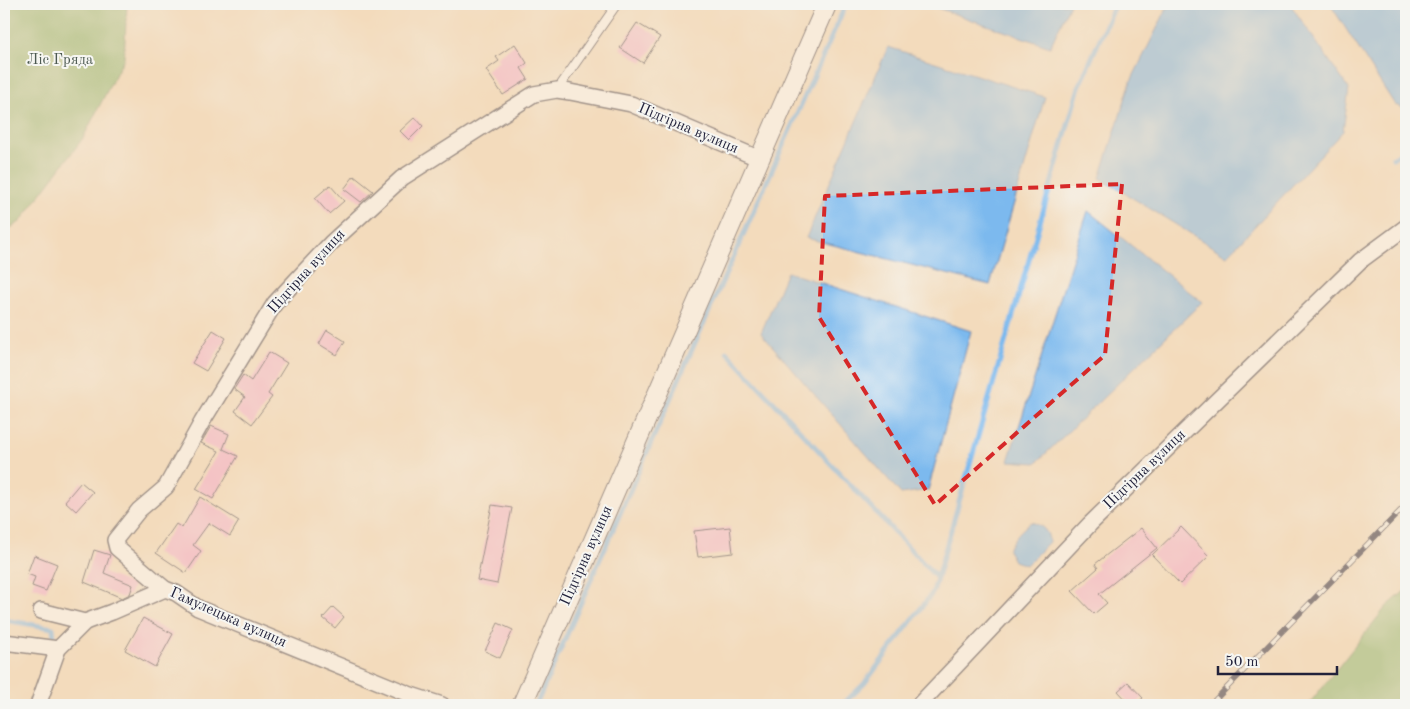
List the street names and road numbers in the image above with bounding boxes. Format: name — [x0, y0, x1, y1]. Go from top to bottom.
street label: Підгірна вулиця — [636, 101, 741, 157]
street label: Підгірна вулиця — [266, 227, 349, 317]
street label: Підгірна вулиця — [1101, 427, 1189, 513]
street label: Підгірна вулиця — [558, 504, 616, 608]
street label: Гамулецька вулиця — [167, 586, 289, 651]

